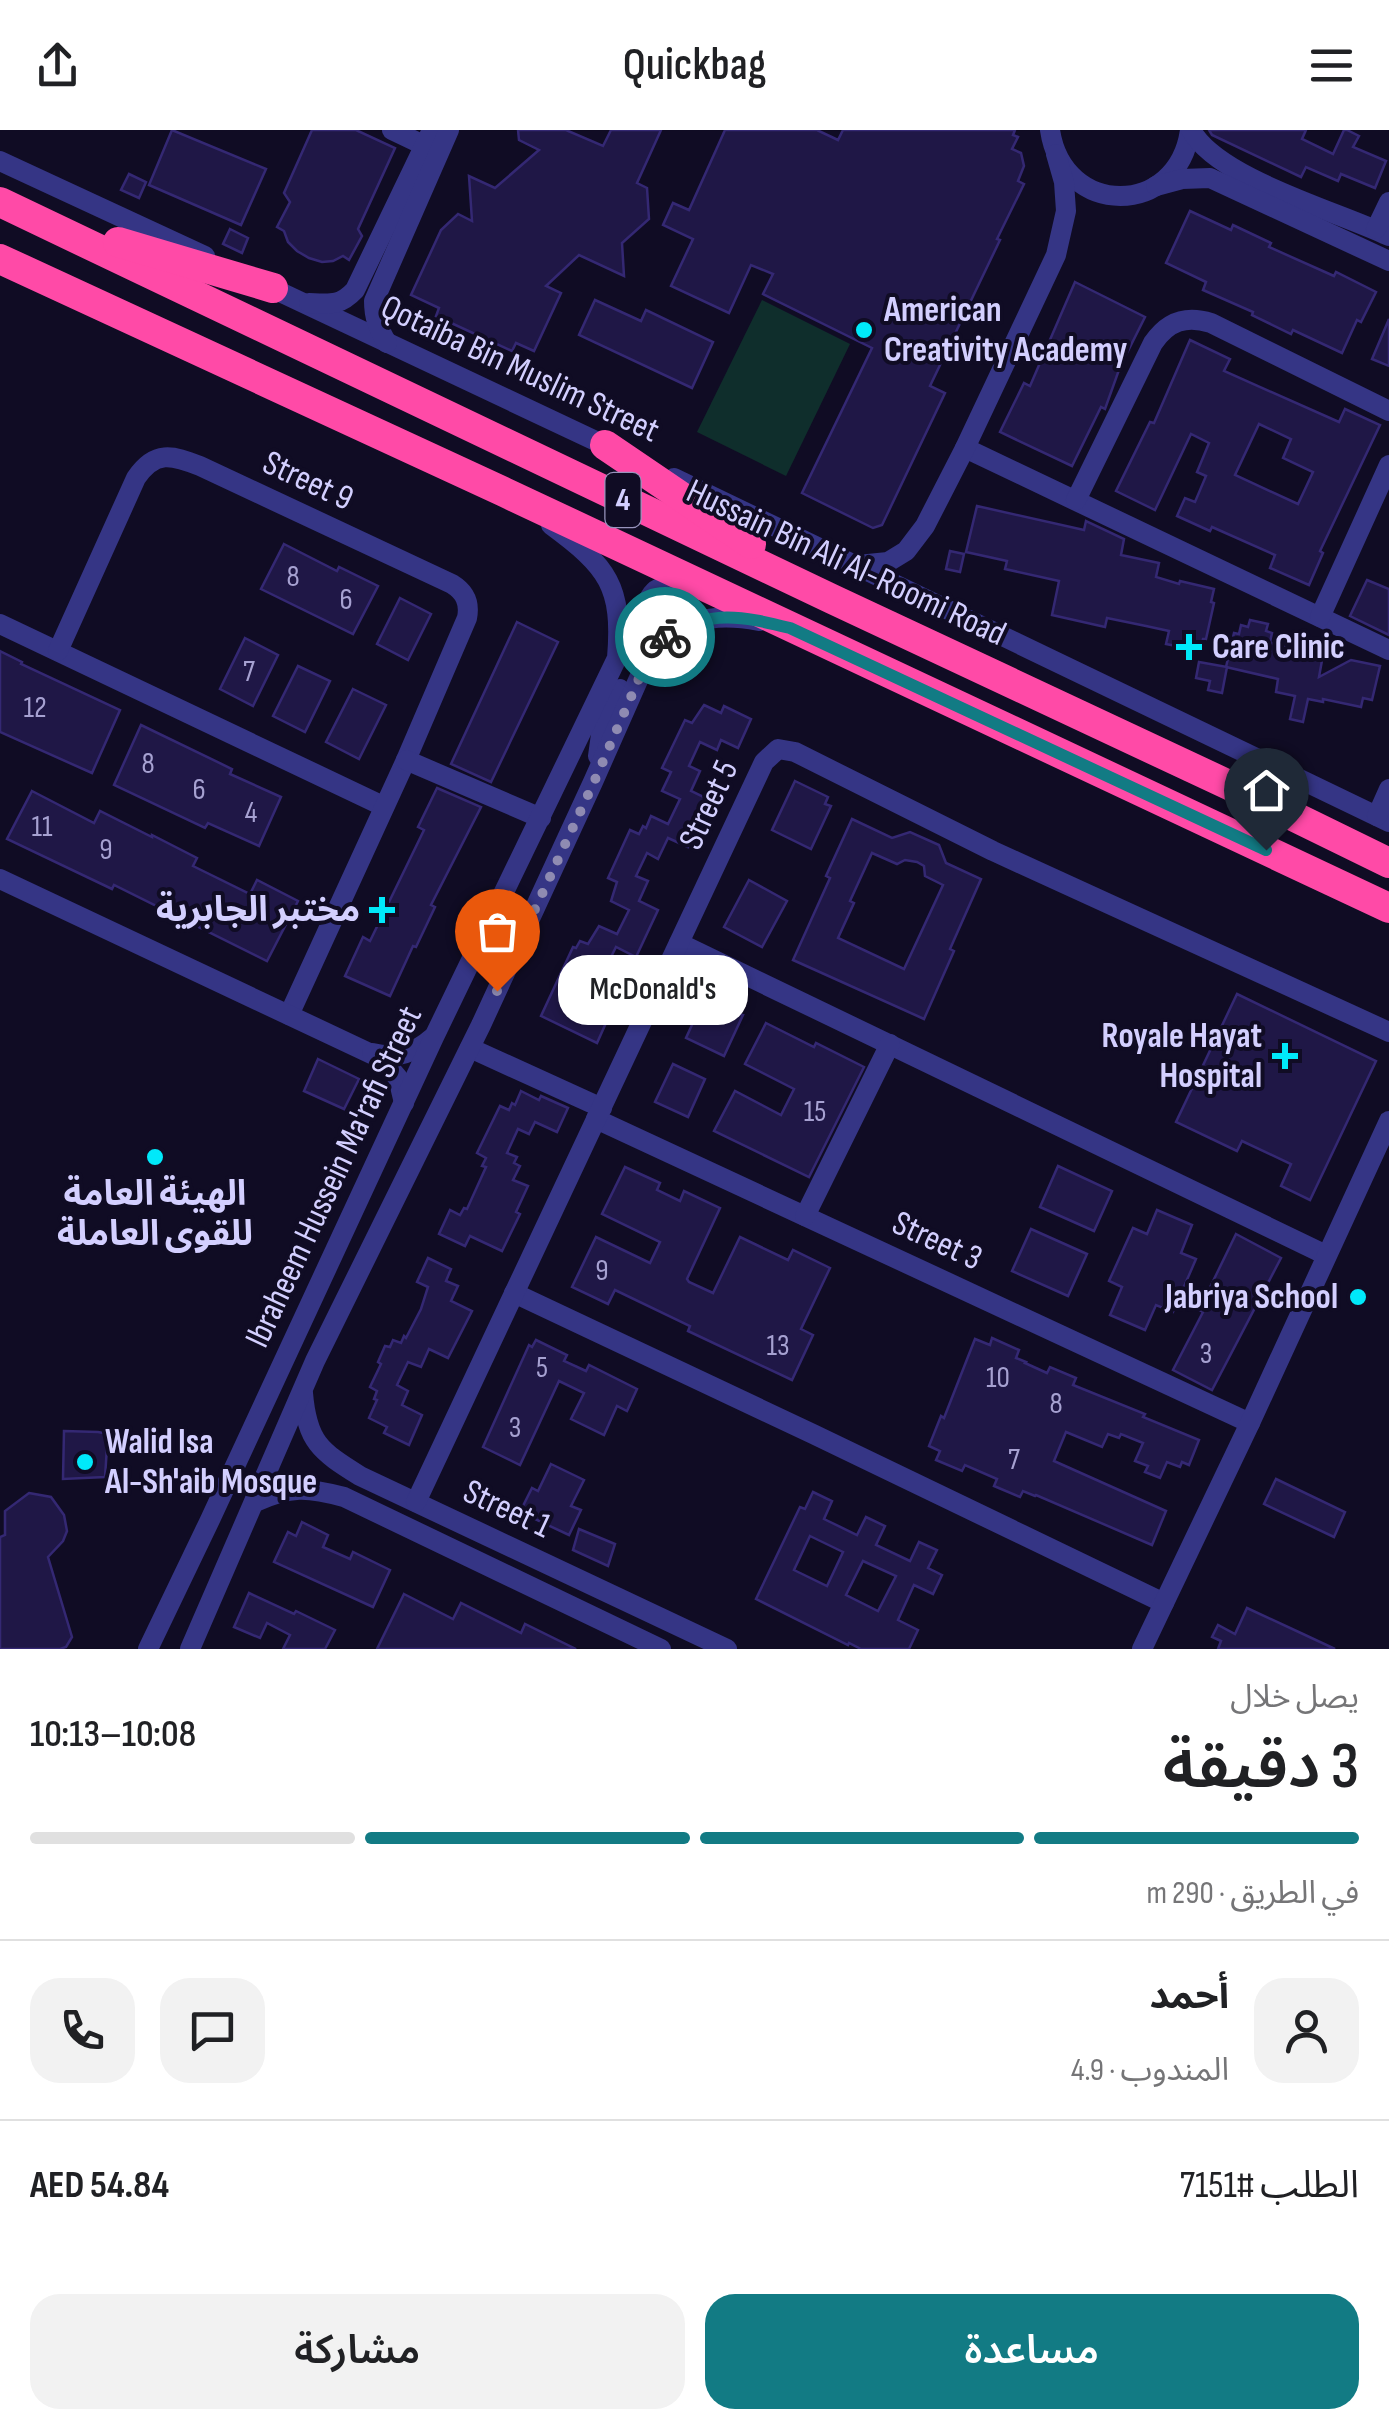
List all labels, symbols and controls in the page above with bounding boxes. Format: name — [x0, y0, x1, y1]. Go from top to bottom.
icon: share — [30, 38, 85, 93]
text: Quickbag — [623, 38, 766, 93]
icon: menu — [1304, 38, 1359, 93]
street label: Qotaiba Bin Muslim Street — [374, 286, 666, 452]
place label: American Creativity Academy — [883, 289, 1128, 372]
marker: American Creativity Academy — [853, 319, 875, 341]
street label: Street 9 — [256, 441, 360, 521]
street label: Hussain Bin Ali Al-Roomi Road — [679, 470, 1013, 656]
road number: 4 — [606, 473, 640, 527]
house number: 8 — [286, 559, 300, 595]
house number: 6 — [339, 582, 353, 618]
courier — [615, 587, 715, 687]
icon: bike — [638, 610, 693, 665]
place label: Care Clinic — [1212, 626, 1345, 669]
marker: Care Clinic — [1176, 634, 1202, 660]
house number: 7 — [243, 654, 255, 690]
house number: 12 — [23, 690, 47, 726]
house number: 8 — [141, 746, 155, 782]
pin — [1224, 748, 1309, 851]
street label: Street 5 — [670, 754, 748, 856]
icon: home — [1239, 763, 1294, 818]
house number: 6 — [192, 772, 206, 808]
house number: 4 — [245, 795, 257, 831]
house number: 11 — [32, 809, 53, 845]
house number: 9 — [99, 832, 113, 868]
place label: مختبر الجابرية — [156, 889, 360, 932]
pin — [455, 889, 540, 992]
marker: مختبر الجابرية — [369, 897, 395, 923]
icon: bag — [470, 904, 525, 959]
callout: McDonald's — [557, 956, 747, 1026]
text: McDonald's — [590, 970, 716, 1009]
street label: Ibraheem Hussein Ma'rafi Street — [236, 1000, 432, 1354]
place label: Royale Hayat Hospital — [1102, 1015, 1262, 1098]
marker: Royale Hayat Hospital — [1272, 1043, 1298, 1069]
house number: 15 — [804, 1094, 826, 1130]
marker: الهيئة العامة للقوى العاملة — [144, 1146, 166, 1168]
place label: الهيئة العامة للقوى العاملة — [57, 1173, 253, 1256]
street label: Street 3 — [885, 1202, 989, 1280]
house number: 9 — [595, 1253, 609, 1289]
place label: Jabriya School — [1164, 1276, 1338, 1319]
marker: Jabriya School — [1347, 1286, 1369, 1308]
house number: 13 — [766, 1328, 790, 1364]
house number: 3 — [1200, 1336, 1212, 1372]
house number: 5 — [536, 1350, 548, 1386]
house number: 10 — [986, 1360, 1010, 1396]
house number: 8 — [1049, 1386, 1063, 1422]
house number: 3 — [509, 1410, 521, 1446]
place label: Walid Isa Al-Sh'aib Mosque — [104, 1421, 317, 1504]
house number: 7 — [1008, 1442, 1020, 1478]
marker: Walid Isa Al-Sh'aib Mosque — [74, 1451, 96, 1473]
street label: Street 1 — [456, 1470, 558, 1548]
text: يصل خلال — [1230, 1678, 1359, 1717]
text: 10:08–10:13 — [30, 1712, 196, 1757]
text: 3 دقيقة — [1163, 1729, 1359, 1807]
text: في الطريق · 290 m — [1146, 1874, 1359, 1913]
text: أحمد — [1149, 1974, 1229, 2019]
button: phone — [30, 1978, 135, 2083]
button: chat — [160, 1978, 265, 2083]
button: person — [1254, 1978, 1359, 2083]
text: المندوب · 4.9 — [1071, 2051, 1229, 2090]
text: AED 54.84 — [30, 2163, 169, 2208]
text: الطلب #7151 — [1180, 2163, 1359, 2208]
button: مشاركة — [30, 2294, 685, 2409]
button: مساعدة — [705, 2294, 1359, 2409]

